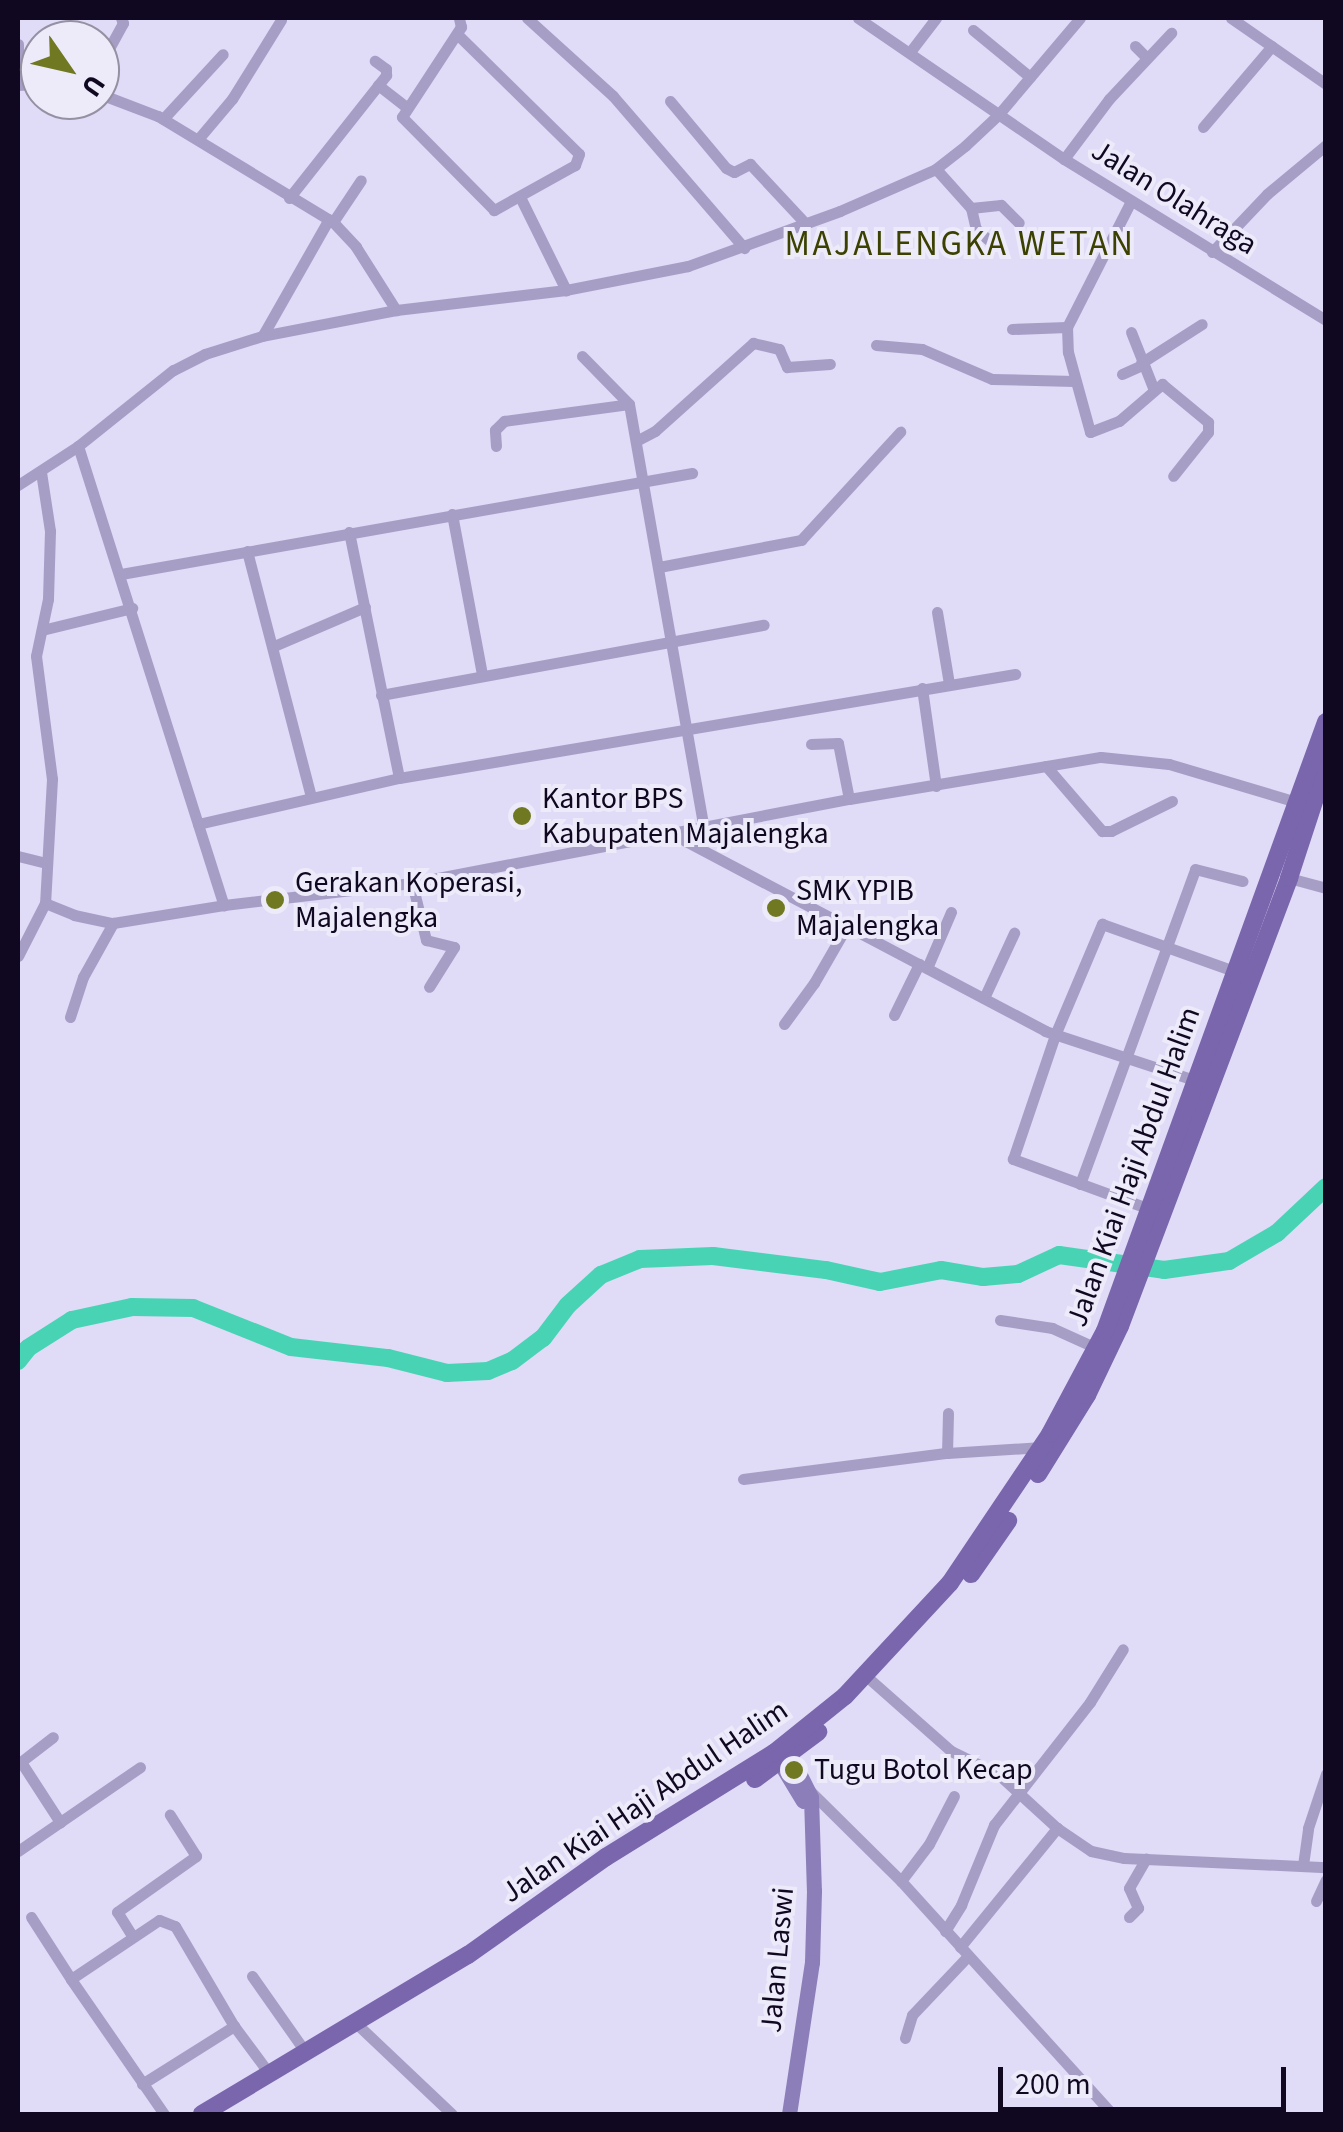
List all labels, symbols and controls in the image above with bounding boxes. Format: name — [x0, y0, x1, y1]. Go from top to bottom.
north arrow — [20, 20, 120, 120]
text: U — [71, 67, 115, 105]
street label: Jalan Olahraga — [1085, 133, 1263, 263]
district label: MAJALENGKA WETAN — [785, 223, 1135, 265]
place label: Kantor BPS Kabupaten Majalengka — [542, 781, 829, 852]
marker: Kantor BPS Kabupaten Majalengka — [511, 805, 533, 827]
place label: Gerakan Koperasi, Majalengka — [295, 865, 522, 936]
place label: SMK YPIB Majalengka — [796, 873, 939, 944]
marker: Gerakan Koperasi, Majalengka — [264, 889, 286, 911]
marker: SMK YPIB Majalengka — [765, 897, 787, 919]
street label: Jalan Kiai Haji Abdul Halim — [1059, 1002, 1209, 1332]
street label: Jalan Kiai Haji Abdul Halim — [495, 1693, 795, 1911]
place label: Tugu Botol Kecap — [814, 1752, 1033, 1788]
marker: Tugu Botol Kecap — [783, 1759, 805, 1781]
street label: Jalan Laswi — [754, 1886, 802, 2034]
scale bar — [1003, 2047, 1290, 2109]
text: 200 m — [1015, 2063, 1091, 2106]

